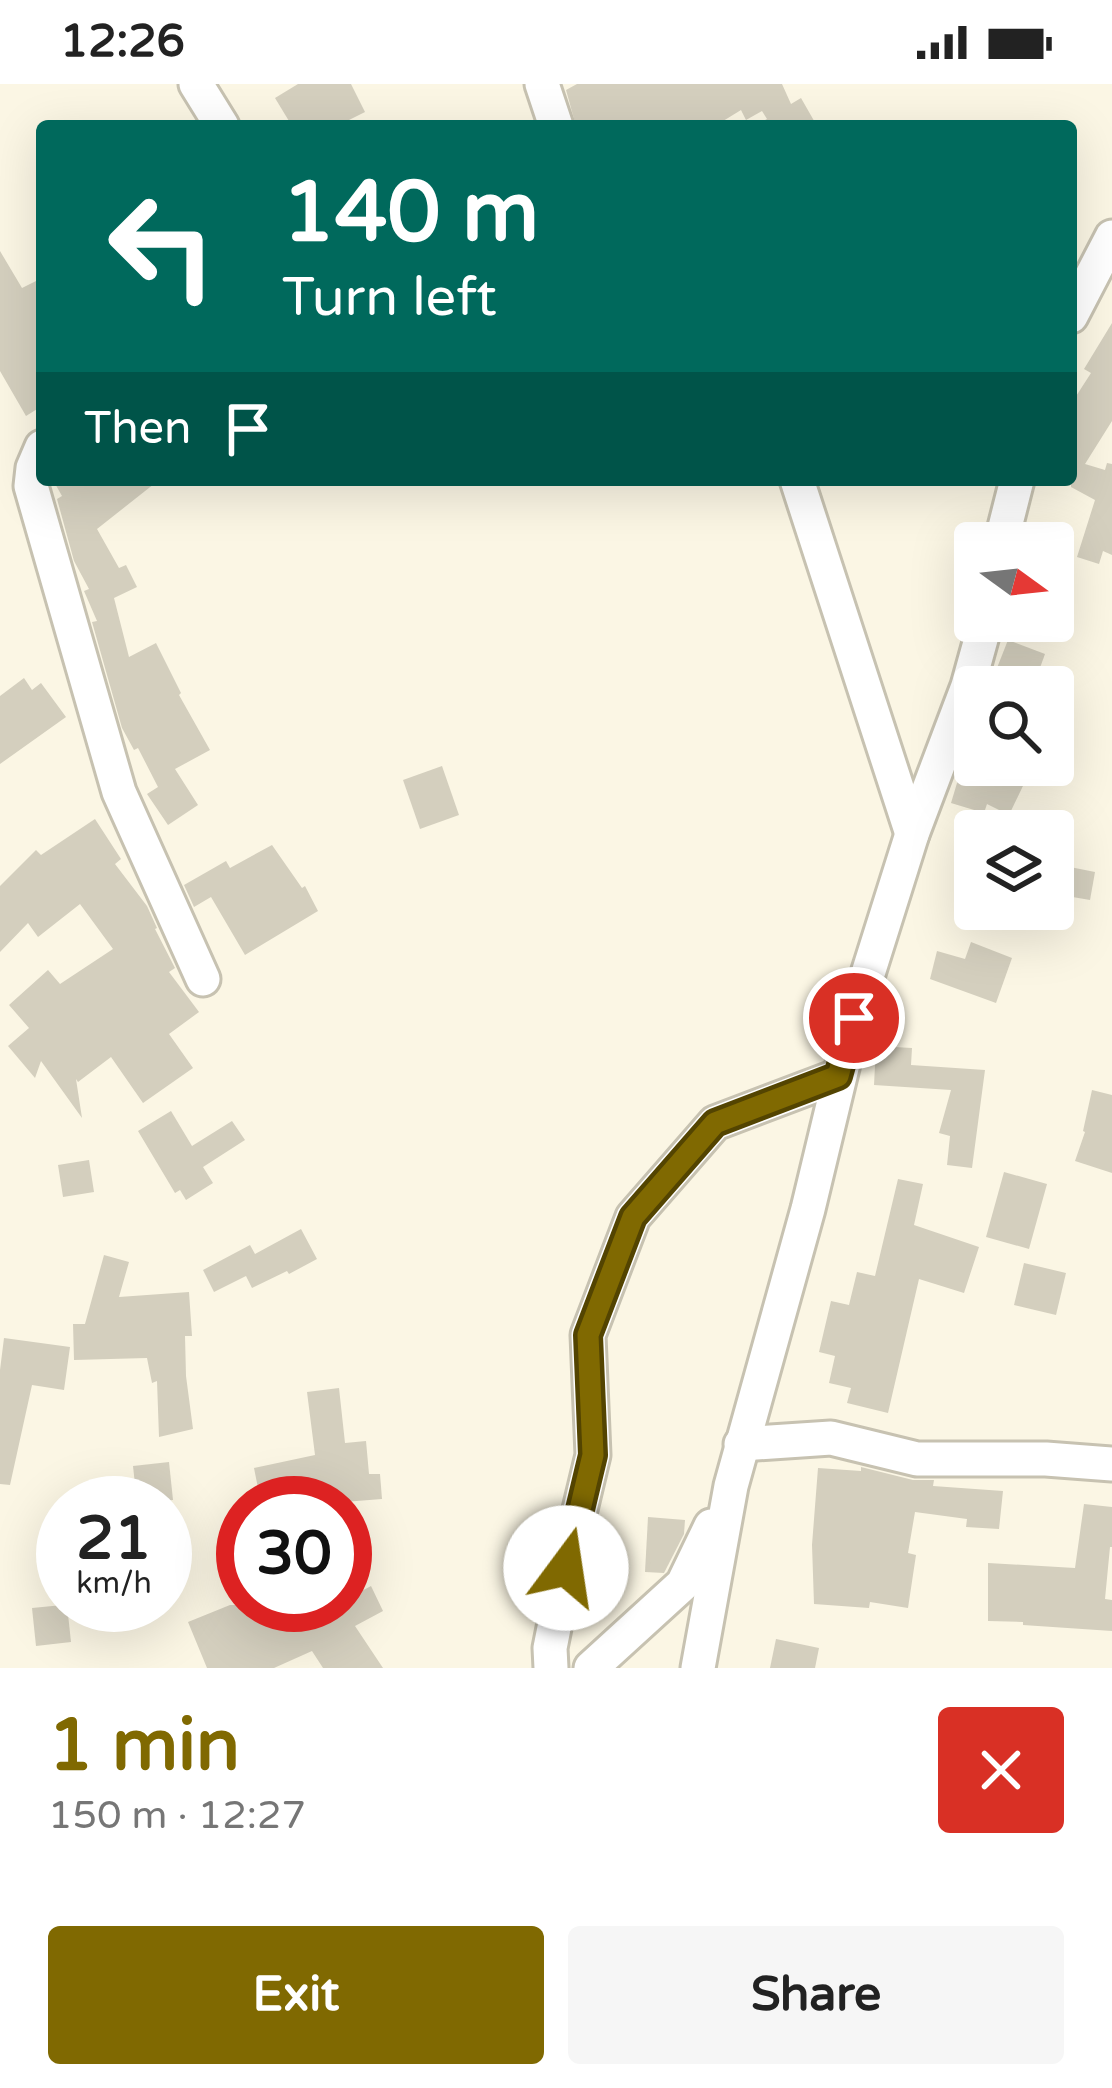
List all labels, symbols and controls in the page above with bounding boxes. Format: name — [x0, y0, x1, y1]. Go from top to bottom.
text: 12:26 — [60, 15, 185, 69]
text: 140 m — [282, 163, 539, 264]
icon: left — [84, 168, 240, 324]
text: Turn left — [282, 265, 497, 330]
icon: arrive — [215, 396, 281, 462]
text: Then — [84, 402, 191, 456]
north arrow — [954, 522, 1074, 642]
map controls — [954, 522, 1074, 930]
button: search — [954, 666, 1074, 786]
button: layers — [954, 810, 1074, 930]
pin — [803, 967, 905, 1069]
icon: arrive — [821, 985, 887, 1051]
speed limit sign: 30 — [216, 1476, 372, 1632]
text: 21 — [76, 1503, 152, 1575]
position arrow — [503, 1505, 629, 1631]
text: km/h — [76, 1565, 152, 1602]
text: 1 min — [48, 1703, 240, 1790]
button: close — [938, 1707, 1064, 1833]
text: 150 m · 12:27 — [48, 1792, 306, 1839]
button: Exit — [48, 1926, 544, 2064]
button: Share — [568, 1926, 1064, 2064]

